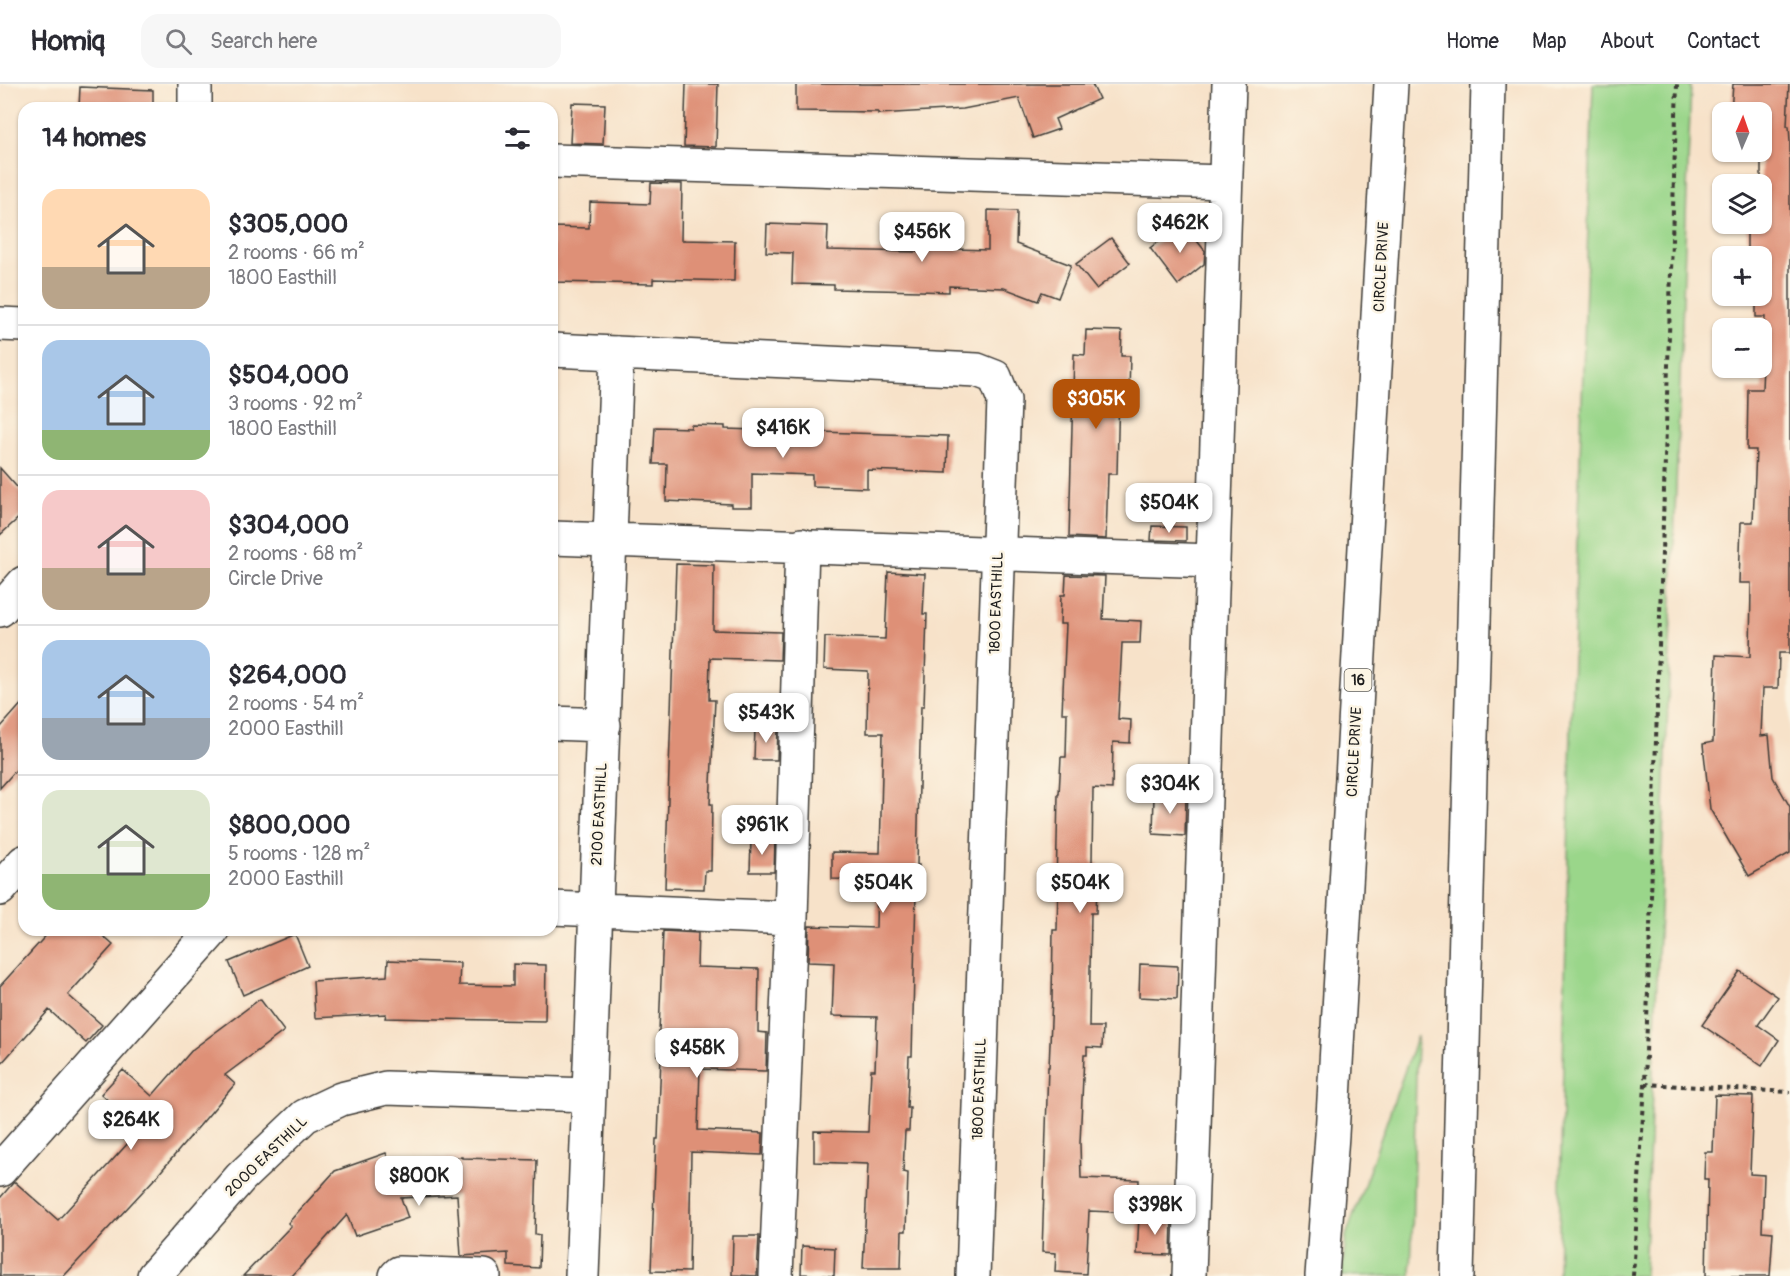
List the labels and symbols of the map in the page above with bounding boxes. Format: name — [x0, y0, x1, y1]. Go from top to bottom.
north arrow — [1712, 102, 1772, 162]
pin: $462K — [1138, 203, 1222, 254]
pin: $456K — [880, 212, 964, 263]
street label: CIRCLE DRIVE — [1370, 221, 1393, 312]
pin: $305K — [1054, 379, 1138, 430]
pin: $416K — [741, 408, 825, 459]
pin: $504K — [1127, 483, 1211, 534]
street label: 1800 EASTHILL — [985, 552, 1008, 655]
road number: 16 — [1344, 669, 1372, 691]
pin: $543K — [724, 693, 808, 744]
street label: CIRCLE DRIVE — [1343, 706, 1366, 797]
street label: 2100 EASTHILL — [587, 762, 612, 866]
pin: $304K — [1128, 764, 1212, 815]
pin: $961K — [720, 805, 804, 856]
pin: $504K — [841, 863, 925, 914]
pin: $504K — [1038, 863, 1122, 914]
pin: $458K — [655, 1028, 739, 1079]
street label: 1800 EASTHILL — [968, 1038, 991, 1141]
pin: $264K — [89, 1100, 173, 1151]
street label: 2000 EASTHILL — [221, 1112, 312, 1201]
pin: $800K — [377, 1156, 461, 1207]
pin: $398K — [1113, 1185, 1197, 1236]

